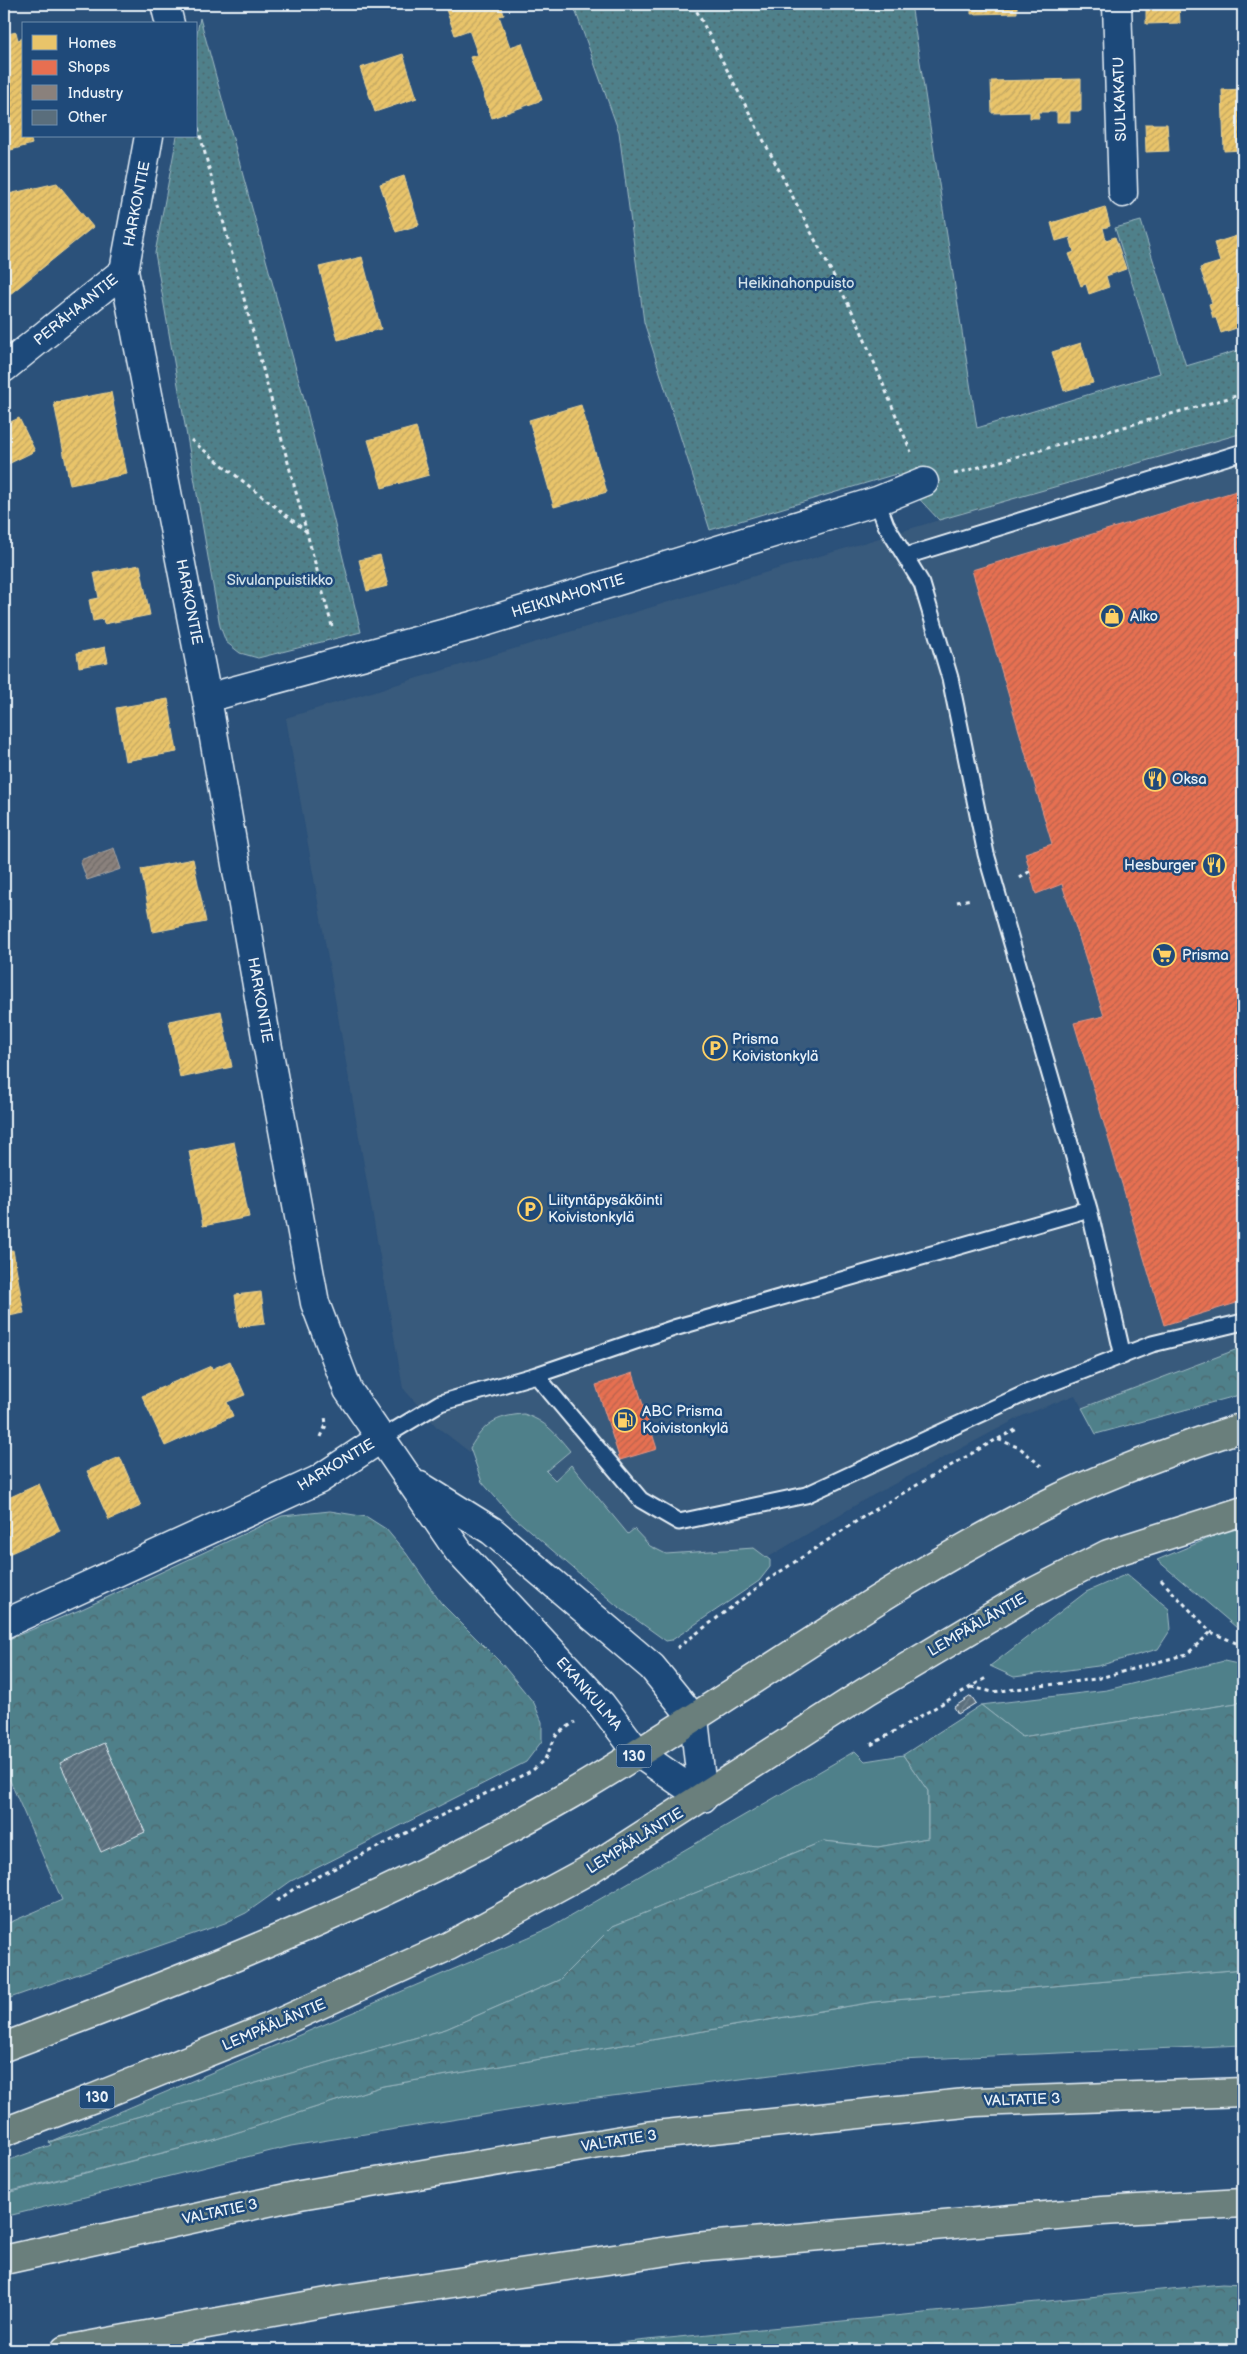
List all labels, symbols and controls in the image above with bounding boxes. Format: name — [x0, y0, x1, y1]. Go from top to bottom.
legend — [22, 22, 198, 138]
text: Homes — [68, 34, 117, 53]
street label: SULKAKATU — [1109, 56, 1131, 142]
text: Shops — [68, 58, 111, 77]
text: Industry — [68, 84, 123, 103]
text: Other — [68, 108, 107, 127]
street label: HARKONTIE — [119, 160, 155, 248]
street label: PERÄHAANTIE — [30, 270, 122, 350]
park label: Heikinahonpuisto — [738, 274, 854, 293]
street label: HARKONTIE — [171, 558, 207, 646]
street label: HEIKINAHONTIE — [509, 570, 627, 622]
park label: Sivulanpuistikko — [227, 571, 333, 590]
shop icon: Alko — [1099, 603, 1125, 629]
place label: Alko — [1130, 607, 1158, 626]
restaurant icon: Oksa — [1142, 766, 1168, 792]
place label: Oksa — [1172, 770, 1207, 789]
restaurant icon: Hesburger — [1201, 852, 1227, 878]
place label: Hesburger — [1124, 856, 1197, 875]
supermarket icon: Prisma — [1151, 942, 1177, 968]
place label: Prisma — [1182, 946, 1229, 965]
street label: HARKONTIE — [243, 956, 277, 1044]
place label: Prisma Koivistonkylä — [732, 1030, 818, 1066]
parking icon: Prisma Koivistonkylä — [702, 1035, 728, 1061]
place label: Liityntäpysäköinti Koivistonkylä — [548, 1191, 663, 1227]
parking icon: Liityntäpysäköinti Koivistonkylä — [517, 1196, 543, 1222]
place label: ABC Prisma Koivistonkylä — [642, 1402, 728, 1438]
fuel station icon: ABC Prisma Koivistonkylä — [612, 1407, 638, 1433]
street label: HARKONTIE — [294, 1435, 378, 1495]
street label: LEMPÄÄLÄNTIE — [924, 1589, 1030, 1661]
street label: EKANKULMA — [552, 1653, 627, 1735]
road number: 130 — [616, 1744, 652, 1768]
street label: LEMPÄÄLÄNTIE — [583, 1804, 687, 1878]
street label: LEMPÄÄLÄNTIE — [219, 1995, 329, 2055]
road number: 130 — [80, 2086, 114, 2108]
street label: VALTATIE 3 — [983, 2089, 1061, 2111]
street label: VALTATIE 3 — [580, 2126, 658, 2156]
street label: VALTATIE 3 — [181, 2195, 259, 2229]

